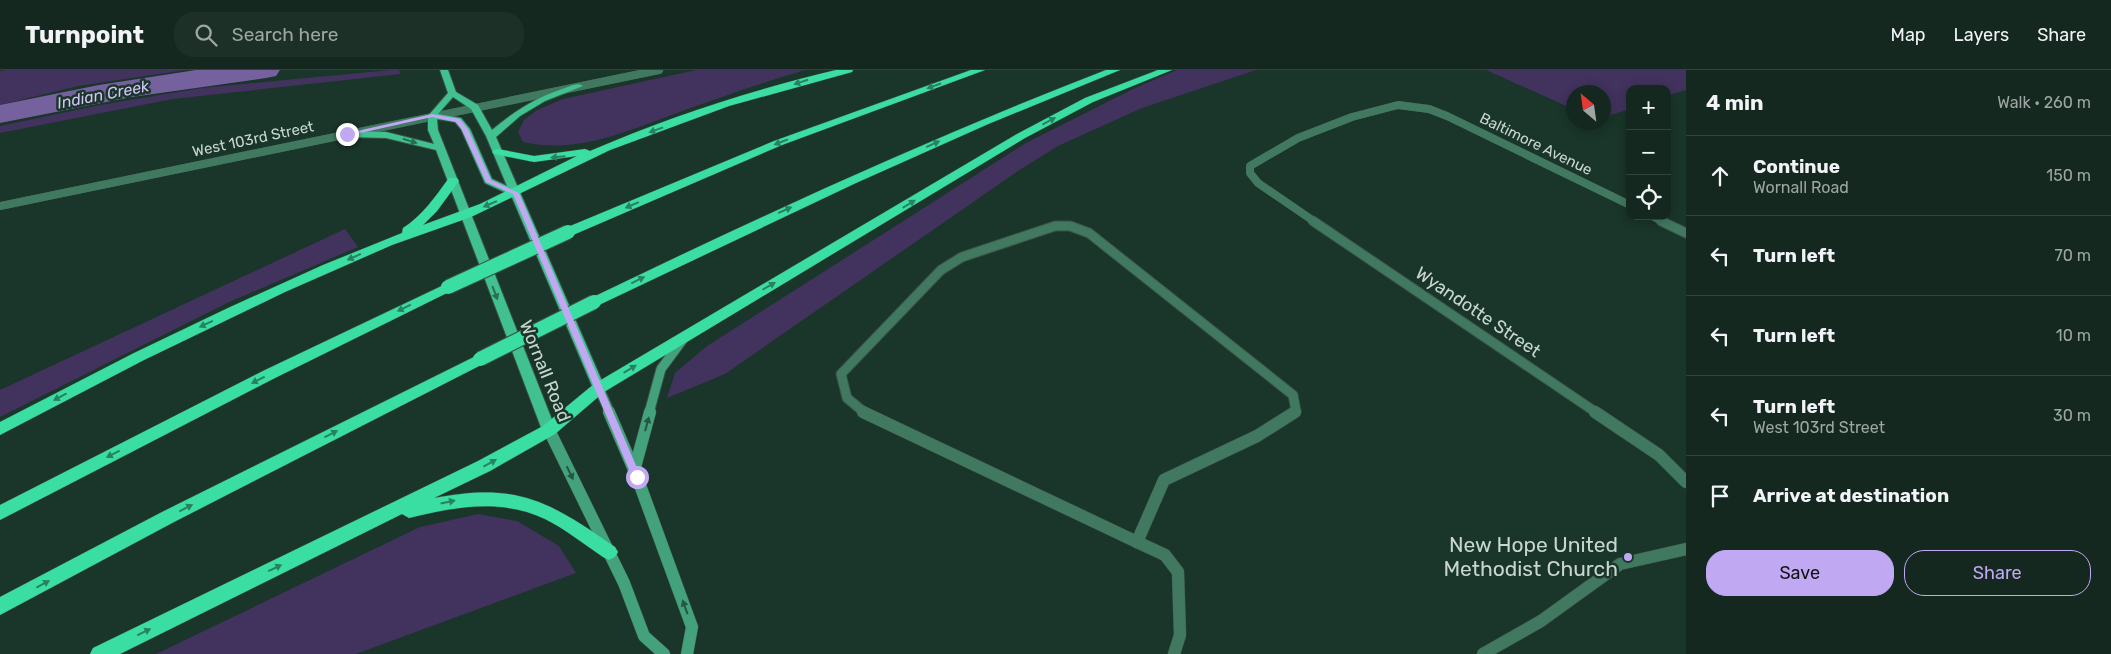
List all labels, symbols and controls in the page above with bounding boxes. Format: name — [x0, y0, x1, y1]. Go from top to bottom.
search box — [174, 12, 524, 57]
text: Turnpoint — [25, 21, 144, 49]
icon: search — [192, 21, 220, 49]
text: Search here — [232, 23, 338, 46]
text: Map — [1891, 24, 1926, 46]
text: Layers — [1954, 24, 2009, 46]
text: Share — [2037, 24, 2086, 46]
water label: Indian Creek — [55, 76, 151, 113]
one-way arrow — [793, 78, 808, 86]
one-way arrow — [926, 82, 941, 90]
north arrow — [1566, 85, 1611, 130]
map controls — [1626, 85, 1671, 220]
button: + — [1626, 85, 1671, 130]
text: 4 min — [1706, 90, 1764, 115]
text: Walk · 260 m — [1997, 93, 2091, 112]
street label: Baltimore Avenue — [1477, 109, 1595, 179]
street label: West 103rd Street — [191, 117, 316, 161]
one-way arrow — [1042, 117, 1057, 125]
route end — [336, 123, 359, 146]
one-way arrow — [648, 126, 663, 134]
button: − — [1626, 130, 1671, 175]
one-way arrow — [403, 137, 418, 145]
one-way arrow — [774, 139, 789, 146]
one-way arrow — [926, 140, 940, 148]
one-way arrow — [550, 153, 566, 161]
text: Continue — [1753, 155, 1840, 178]
icon: ahead — [1706, 162, 1734, 190]
text: 150 m — [2046, 166, 2091, 185]
button: locate — [1626, 175, 1671, 220]
text: Wornall Road — [1753, 178, 1849, 197]
one-way arrow — [903, 199, 916, 208]
one-way arrow — [483, 200, 497, 208]
one-way arrow — [624, 201, 639, 209]
one-way arrow — [778, 206, 792, 214]
icon: left — [1706, 242, 1734, 270]
text: Turn left — [1753, 244, 1835, 267]
text: 70 m — [2054, 246, 2091, 265]
one-way arrow — [347, 253, 361, 261]
street label: Wyandotte Street — [1411, 262, 1545, 362]
one-way arrow — [631, 276, 645, 284]
one-way arrow — [763, 282, 776, 291]
one-way arrow — [491, 286, 499, 301]
one-way arrow — [397, 304, 411, 312]
street label: Wornall Road — [515, 317, 575, 425]
one-way arrow — [199, 320, 213, 328]
icon: left — [1706, 322, 1734, 350]
text: Turn left — [1753, 324, 1835, 347]
text: 10 m — [2056, 326, 2091, 345]
one-way arrow — [623, 365, 636, 374]
one-way arrow — [251, 376, 265, 384]
one-way arrow — [53, 393, 68, 401]
text: Turn left — [1753, 395, 1835, 418]
icon: left — [1706, 402, 1734, 430]
text: 30 m — [2053, 406, 2091, 425]
one-way arrow — [643, 416, 651, 431]
text: West 103rd Street — [1753, 418, 1885, 437]
one-way arrow — [324, 430, 338, 438]
one-way arrow — [106, 450, 121, 458]
one-way arrow — [482, 459, 497, 467]
one-way arrow — [566, 466, 574, 481]
route start — [626, 466, 649, 489]
icon: arrive — [1706, 482, 1734, 510]
text: Arrive at destination — [1753, 484, 1949, 507]
one-way arrow — [441, 498, 456, 506]
one-way arrow — [179, 504, 194, 512]
place label: New Hope United Methodist Church — [1443, 532, 1618, 581]
button: Save — [1706, 550, 1894, 596]
button: Share — [1904, 550, 2091, 596]
marker: New Hope United Methodist Church — [1622, 551, 1634, 563]
one-way arrow — [268, 564, 282, 572]
one-way arrow — [36, 580, 50, 588]
one-way arrow — [681, 599, 689, 614]
one-way arrow — [137, 628, 151, 636]

